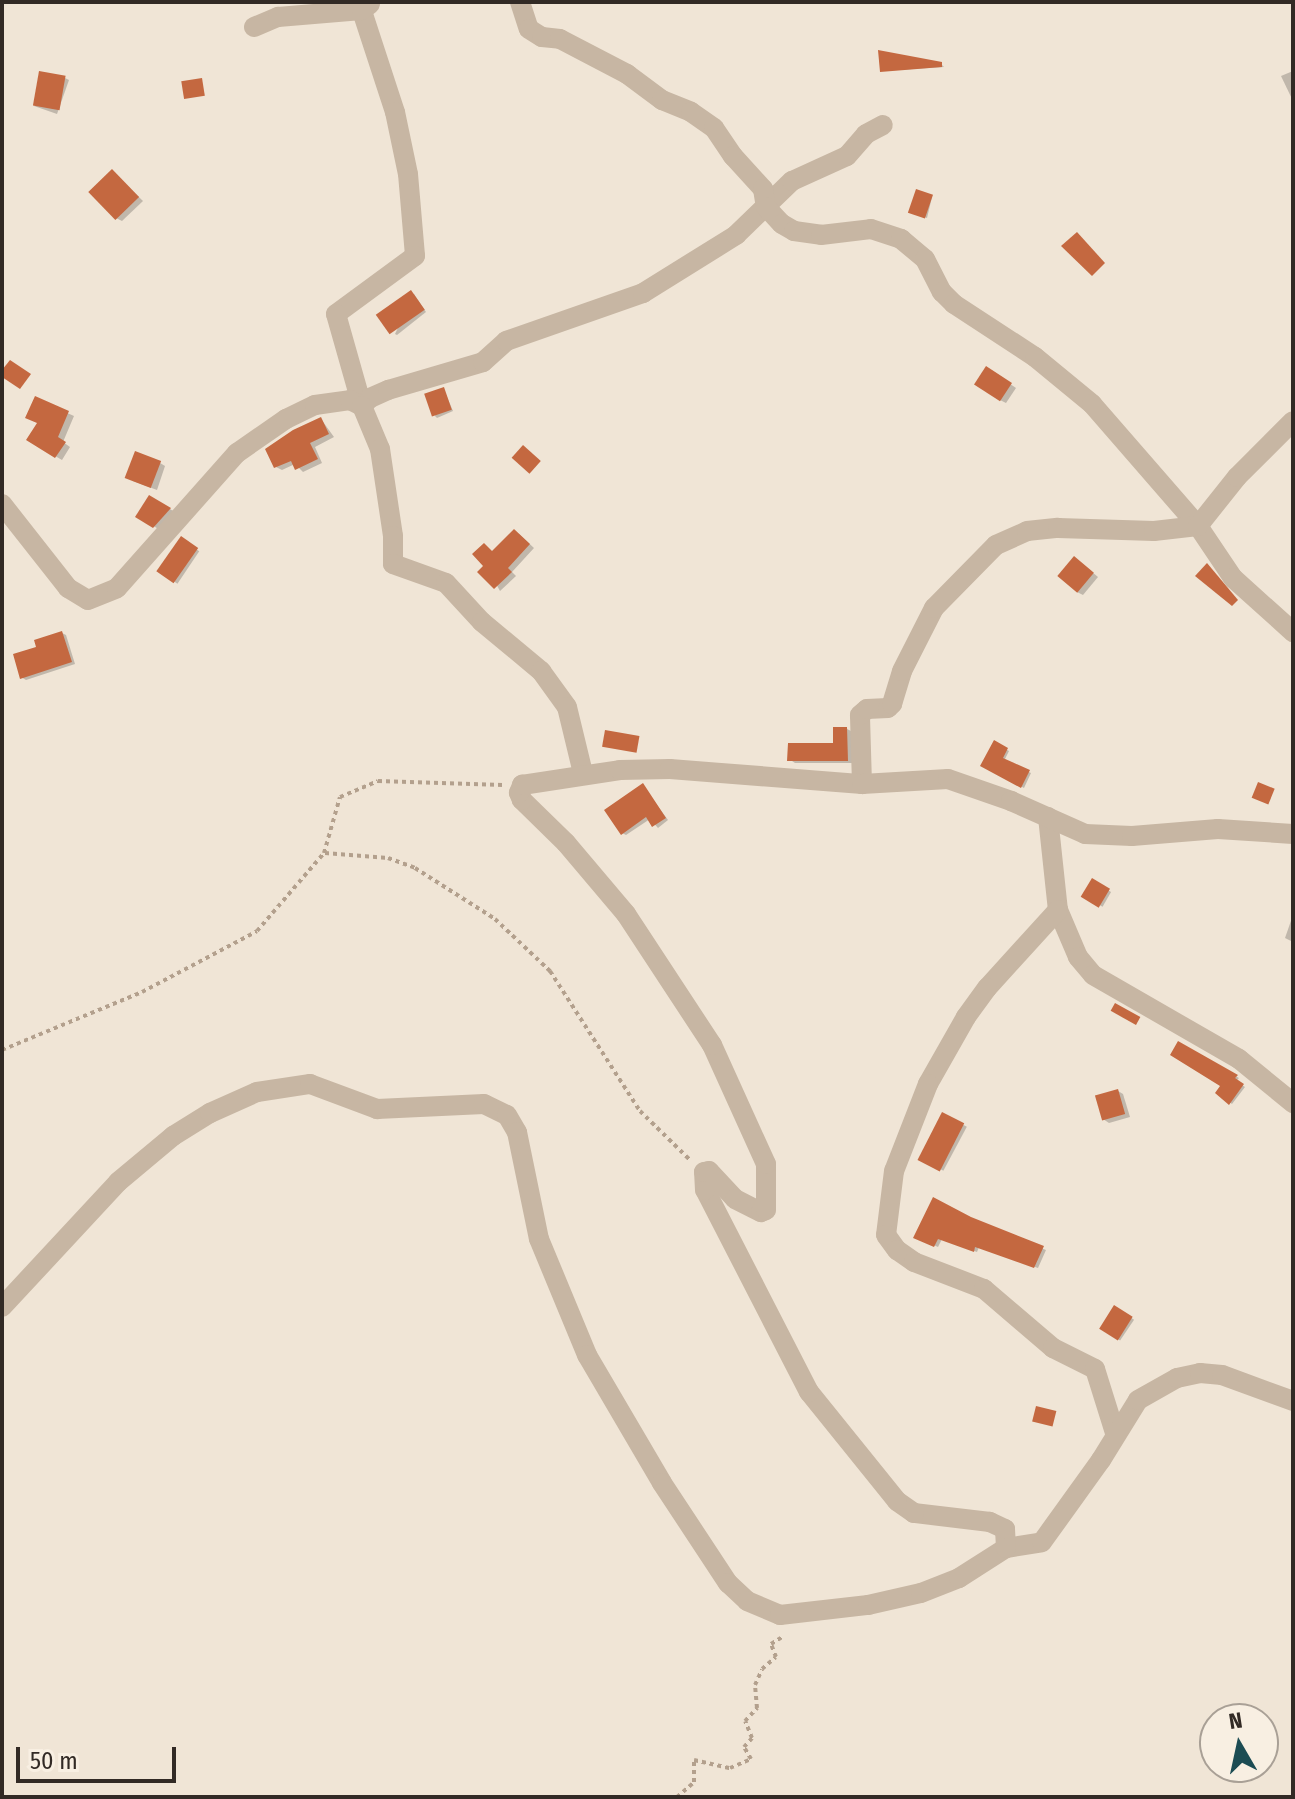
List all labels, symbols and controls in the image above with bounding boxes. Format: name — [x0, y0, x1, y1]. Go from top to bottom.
north arrow — [1199, 1703, 1279, 1783]
text: N — [1227, 1706, 1244, 1735]
scale bar — [20, 1731, 180, 1781]
text: 50 m — [30, 1747, 78, 1775]

